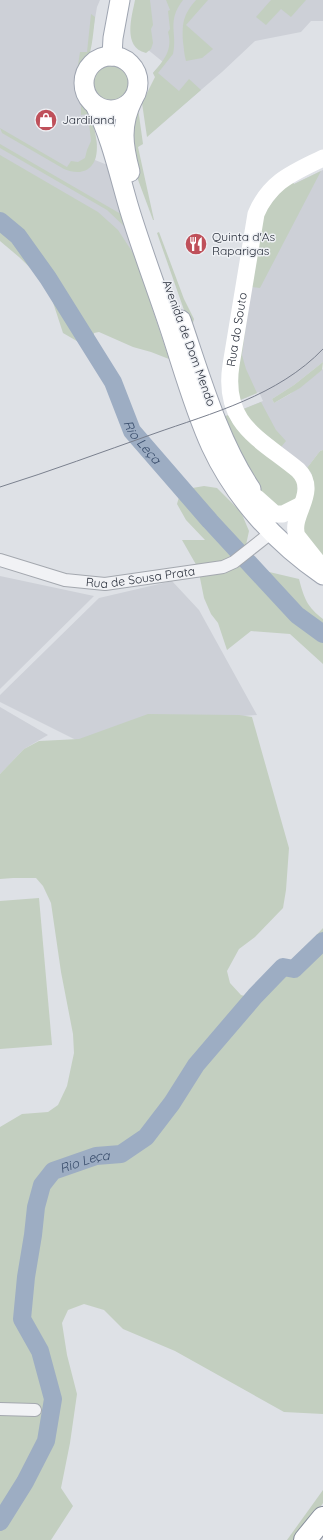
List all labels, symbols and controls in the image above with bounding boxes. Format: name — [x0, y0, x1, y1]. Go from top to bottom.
shop icon: Jardiland — [33, 107, 59, 133]
place label: Jardiland — [62, 112, 115, 127]
place label: Quinta d'As Raparigas — [212, 229, 276, 258]
restaurant icon: Quinta d'As Raparigas — [183, 231, 209, 257]
street label: Avenida de Dom Mendo — [160, 278, 219, 408]
street label: Rua do Souto — [223, 291, 250, 368]
water label: Rio Leça — [121, 418, 165, 468]
street label: Rua de Sousa Prata — [85, 563, 196, 591]
water label: Rio Leça — [57, 1147, 111, 1176]

